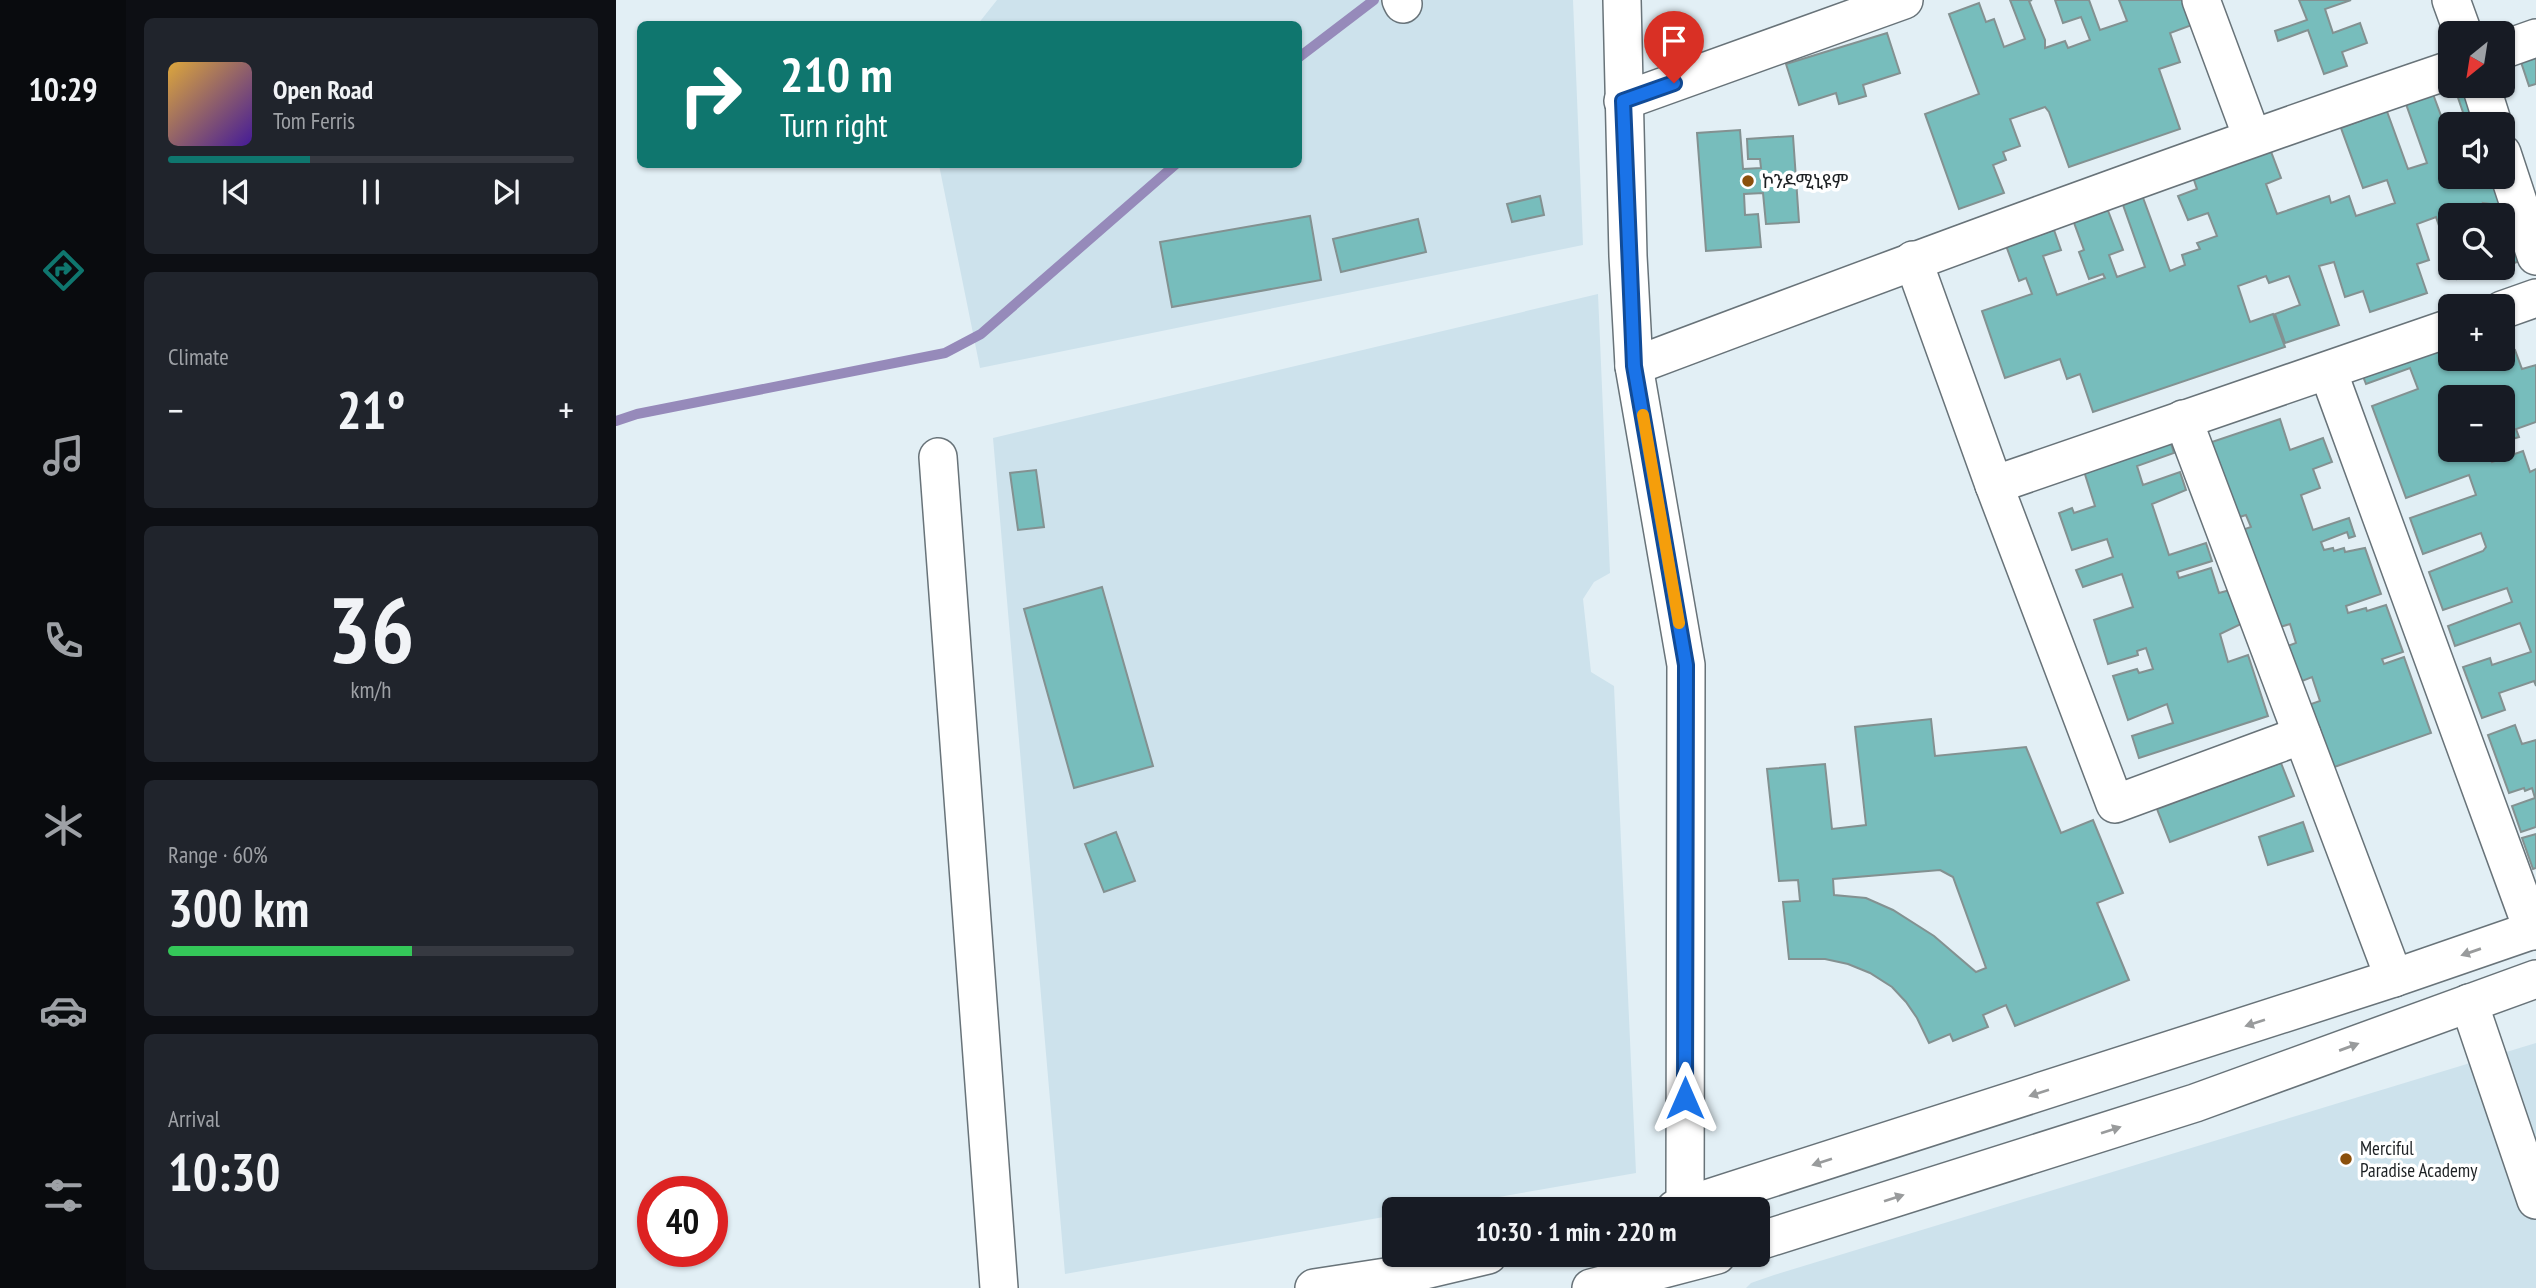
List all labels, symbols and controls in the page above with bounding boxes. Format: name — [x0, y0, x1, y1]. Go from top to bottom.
pin — [1644, 11, 1704, 83]
north arrow — [2438, 21, 2515, 98]
map controls — [2438, 21, 2515, 462]
icon: arrive — [1655, 22, 1693, 60]
text: 210 m — [780, 42, 893, 106]
icon: right — [665, 49, 756, 140]
text: 10:29 — [28, 68, 98, 110]
text: Open Road — [273, 73, 373, 106]
text: Turn right — [780, 104, 888, 146]
text: Tom Ferris — [273, 106, 355, 135]
button: sound — [2438, 112, 2515, 189]
place label: ኮንዶሚኒዩም — [1762, 169, 1849, 193]
icon: previous — [217, 173, 255, 211]
icon: pause — [352, 173, 390, 211]
icon: next — [487, 173, 525, 211]
marker: ኮንዶሚኒዩም — [1740, 173, 1756, 189]
button: search — [2438, 203, 2515, 280]
icon: directions — [39, 246, 88, 295]
button: + — [2438, 294, 2515, 371]
text: Climate — [168, 342, 229, 371]
text: 21° — [337, 376, 405, 443]
text: − — [168, 385, 184, 434]
text: + — [558, 385, 574, 434]
button: − — [2438, 385, 2515, 462]
icon: music — [39, 431, 88, 480]
text: 36 — [328, 570, 415, 688]
icon: phone — [39, 616, 88, 665]
text: km/h — [351, 675, 391, 704]
icon: climate — [39, 801, 88, 850]
text: Range · 60% — [168, 840, 268, 869]
text: 300 km — [168, 874, 309, 941]
one-way arrow — [2461, 947, 2482, 958]
icon: car — [39, 986, 88, 1035]
one-way arrow — [2245, 1018, 2266, 1028]
one-way arrow — [2338, 1041, 2359, 1052]
position arrow — [1648, 1061, 1722, 1135]
one-way arrow — [2028, 1088, 2049, 1098]
text: Arrival — [168, 1104, 220, 1133]
one-way arrow — [2100, 1124, 2121, 1134]
place label: Merciful Paradise Academy — [2360, 1136, 2478, 1182]
text: 10:30 — [168, 1138, 280, 1205]
marker: Merciful Paradise Academy — [2338, 1151, 2354, 1167]
one-way arrow — [1812, 1158, 1833, 1168]
icon: filters — [39, 1171, 88, 1220]
speed limit sign: 40 — [637, 1176, 728, 1267]
one-way arrow — [1884, 1193, 1905, 1203]
text: 10:30 · 1 min · 220 m — [1476, 1215, 1676, 1248]

